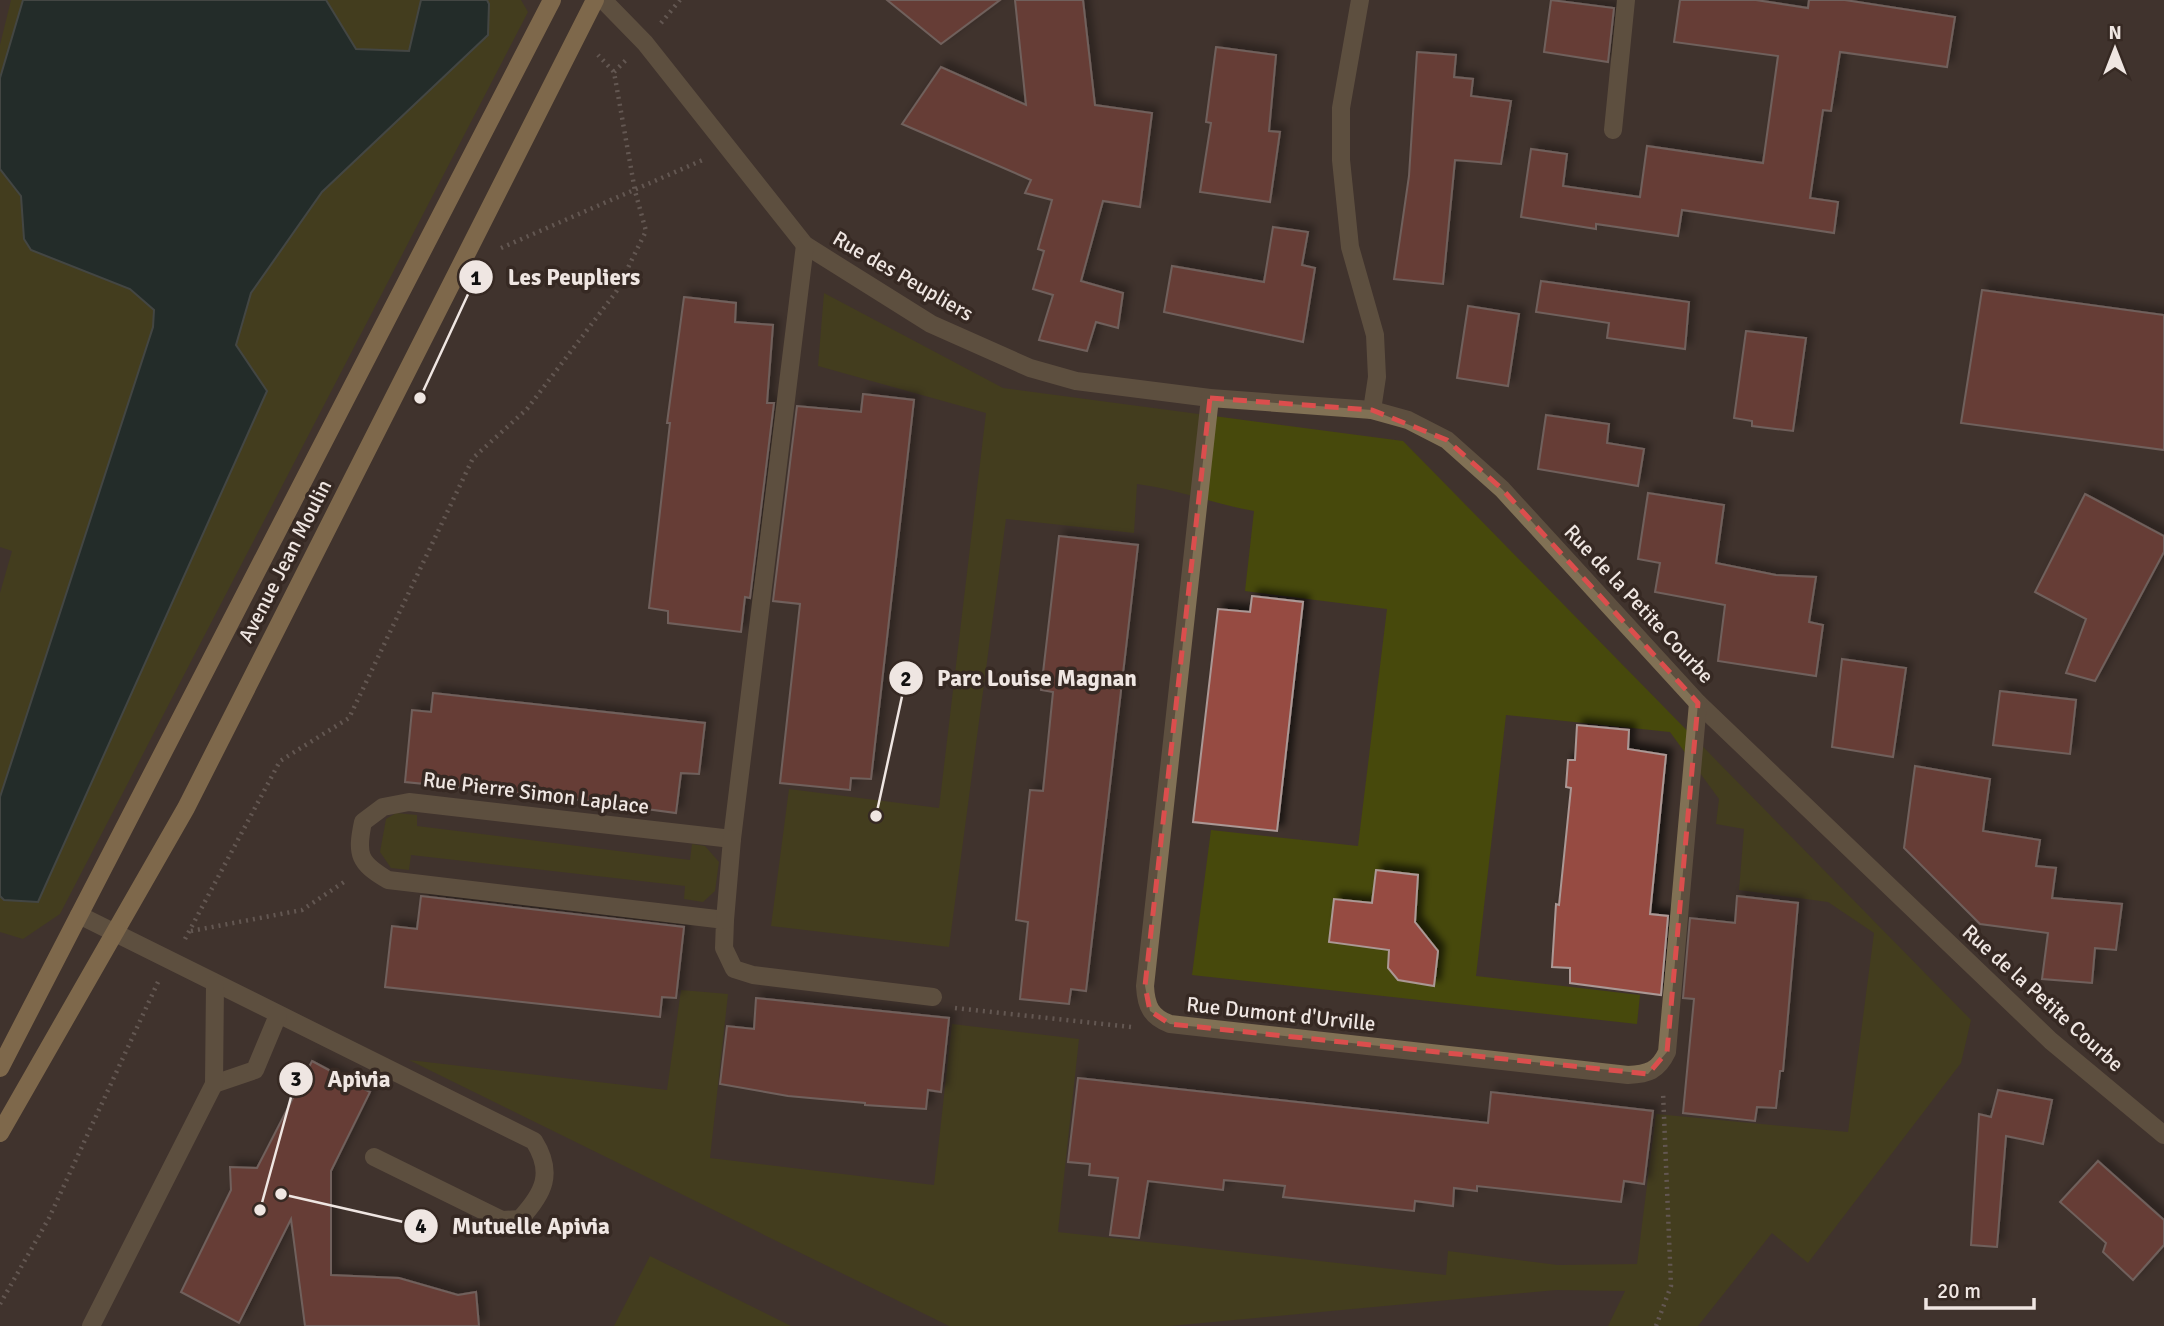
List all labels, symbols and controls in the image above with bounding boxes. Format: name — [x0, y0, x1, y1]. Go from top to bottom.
north arrow — [2080, 14, 2150, 84]
text: N — [2108, 21, 2122, 45]
street label: Rue des Peupliers — [828, 225, 978, 327]
callout: Les Peupliers — [459, 255, 654, 299]
text: Les Peupliers — [508, 263, 640, 292]
text: 1 — [470, 265, 482, 291]
street label: Avenue Jean Moulin — [233, 475, 337, 647]
street label: Rue de la Petite Courbe — [1559, 519, 1719, 689]
callout: Parc Louise Magnan — [888, 656, 1151, 700]
text: Parc Louise Magnan — [937, 664, 1137, 693]
text: 2 — [900, 666, 912, 692]
street label: Rue Pierre Simon Laplace — [421, 766, 651, 820]
street label: Rue de la Petite Courbe — [1957, 919, 2129, 1077]
street label: Rue Dumont d'Urville — [1185, 991, 1377, 1037]
callout: Apivia — [279, 1057, 405, 1101]
text: Apivia — [328, 1065, 391, 1094]
text: 3 — [290, 1066, 302, 1092]
callout: Mutuelle Apivia — [403, 1204, 624, 1248]
text: Mutuelle Apivia — [452, 1212, 610, 1241]
text: 4 — [415, 1213, 427, 1239]
scale bar — [1926, 1266, 2035, 1310]
text: 20 m — [1937, 1278, 1981, 1304]

